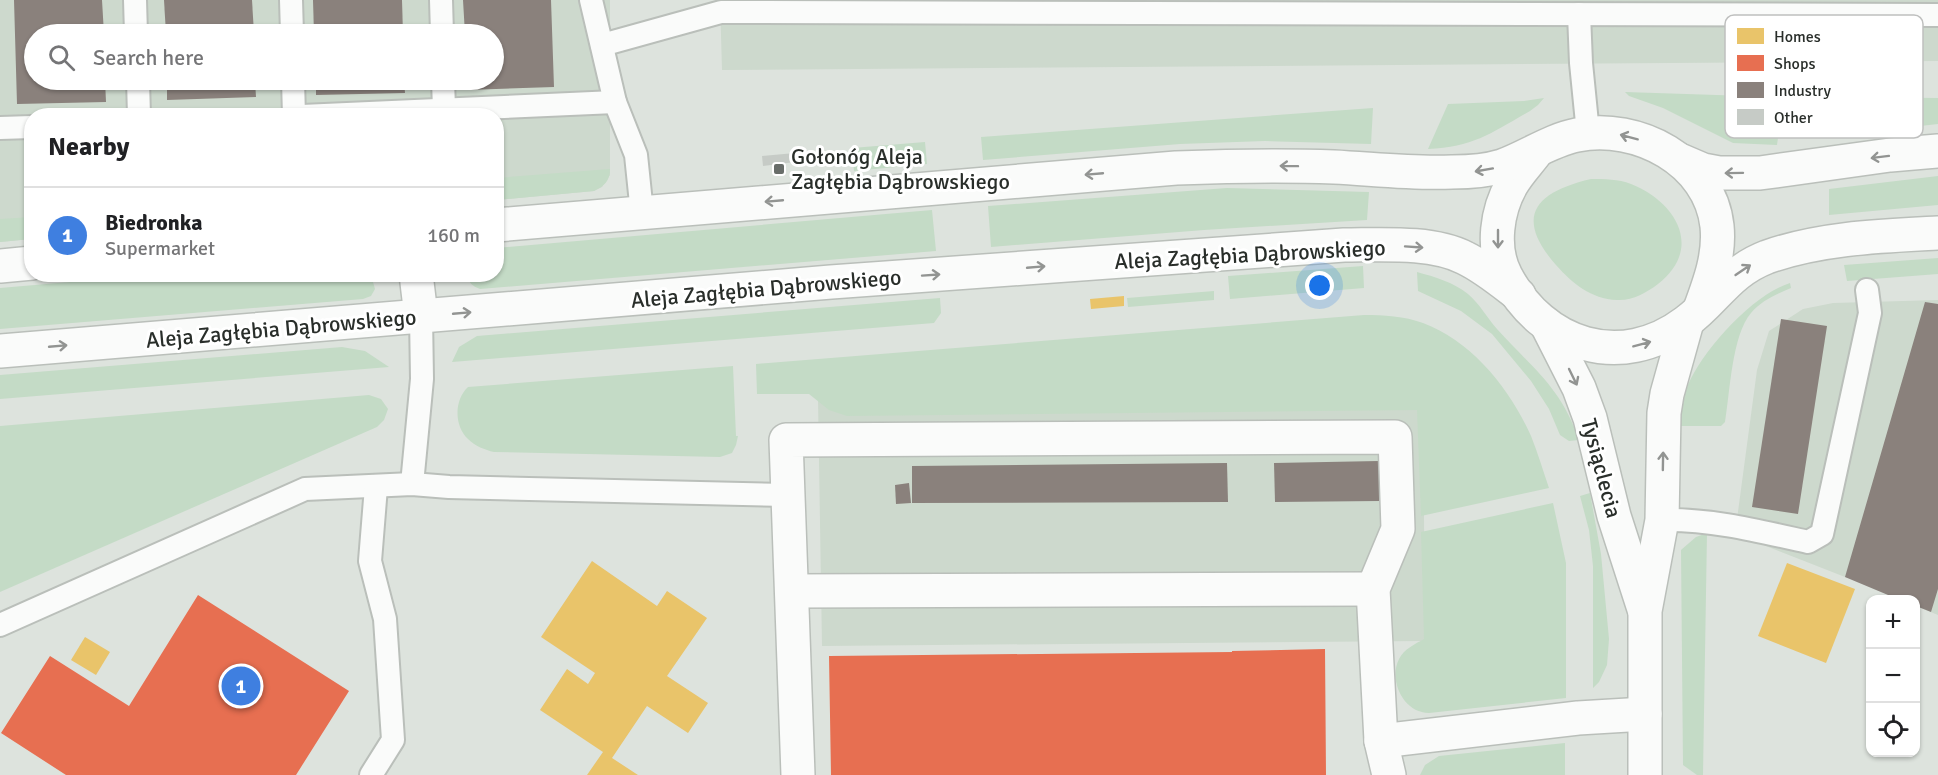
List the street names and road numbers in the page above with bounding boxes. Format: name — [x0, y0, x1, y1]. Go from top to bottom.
street label: Aleja Zagłębia Dąbrowskiego — [1114, 234, 1386, 275]
street label: Aleja Zagłębia Dąbrowskiego — [630, 263, 902, 314]
street label: Aleja Zagłębia Dąbrowskiego — [145, 303, 417, 354]
street label: Tysiąclecia — [1575, 416, 1628, 521]

